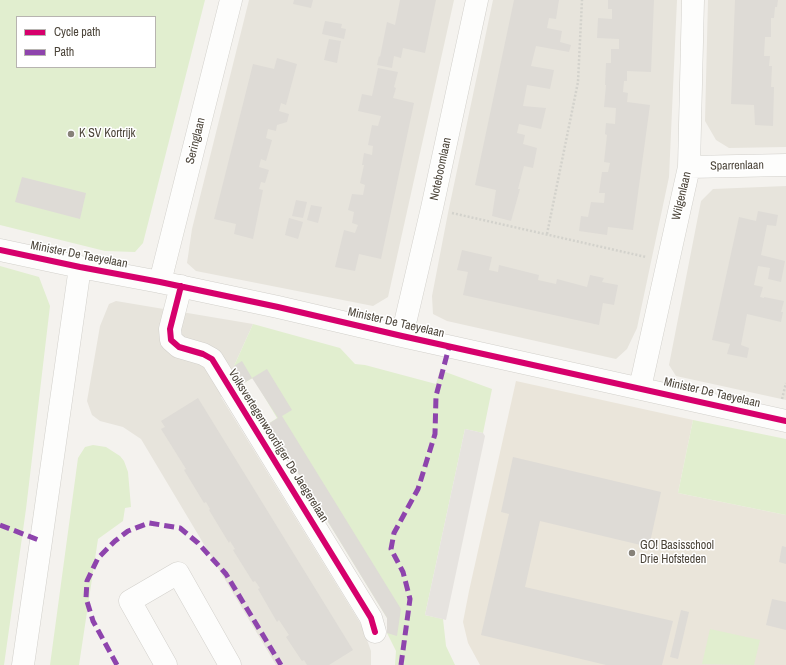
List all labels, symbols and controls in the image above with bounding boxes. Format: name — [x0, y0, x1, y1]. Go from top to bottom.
legend — [16, 16, 156, 68]
text: Cycle path — [54, 24, 101, 40]
text: Path — [54, 44, 74, 60]
street label: Seringlaan — [183, 116, 209, 166]
place label: K SV Kortrijk — [79, 127, 135, 141]
marker: K SV Kortrijk — [66, 129, 76, 139]
street label: Noteboomlaan — [427, 136, 455, 202]
street label: Sparrenlaan — [710, 158, 764, 174]
street label: Wilgenlaan — [669, 170, 695, 222]
street label: Minister De Taeyelaan — [29, 239, 129, 271]
street label: Minister De Taeyelaan — [346, 305, 446, 341]
street label: Volksvertegenwoordiger De Jaegerelaan — [225, 367, 331, 525]
street label: Minister De Taeyelaan — [662, 375, 762, 411]
place label: GO! Basisschool Drie Hofsteden — [640, 539, 714, 567]
marker: GO! Basisschool Drie Hofsteden — [627, 548, 637, 558]

